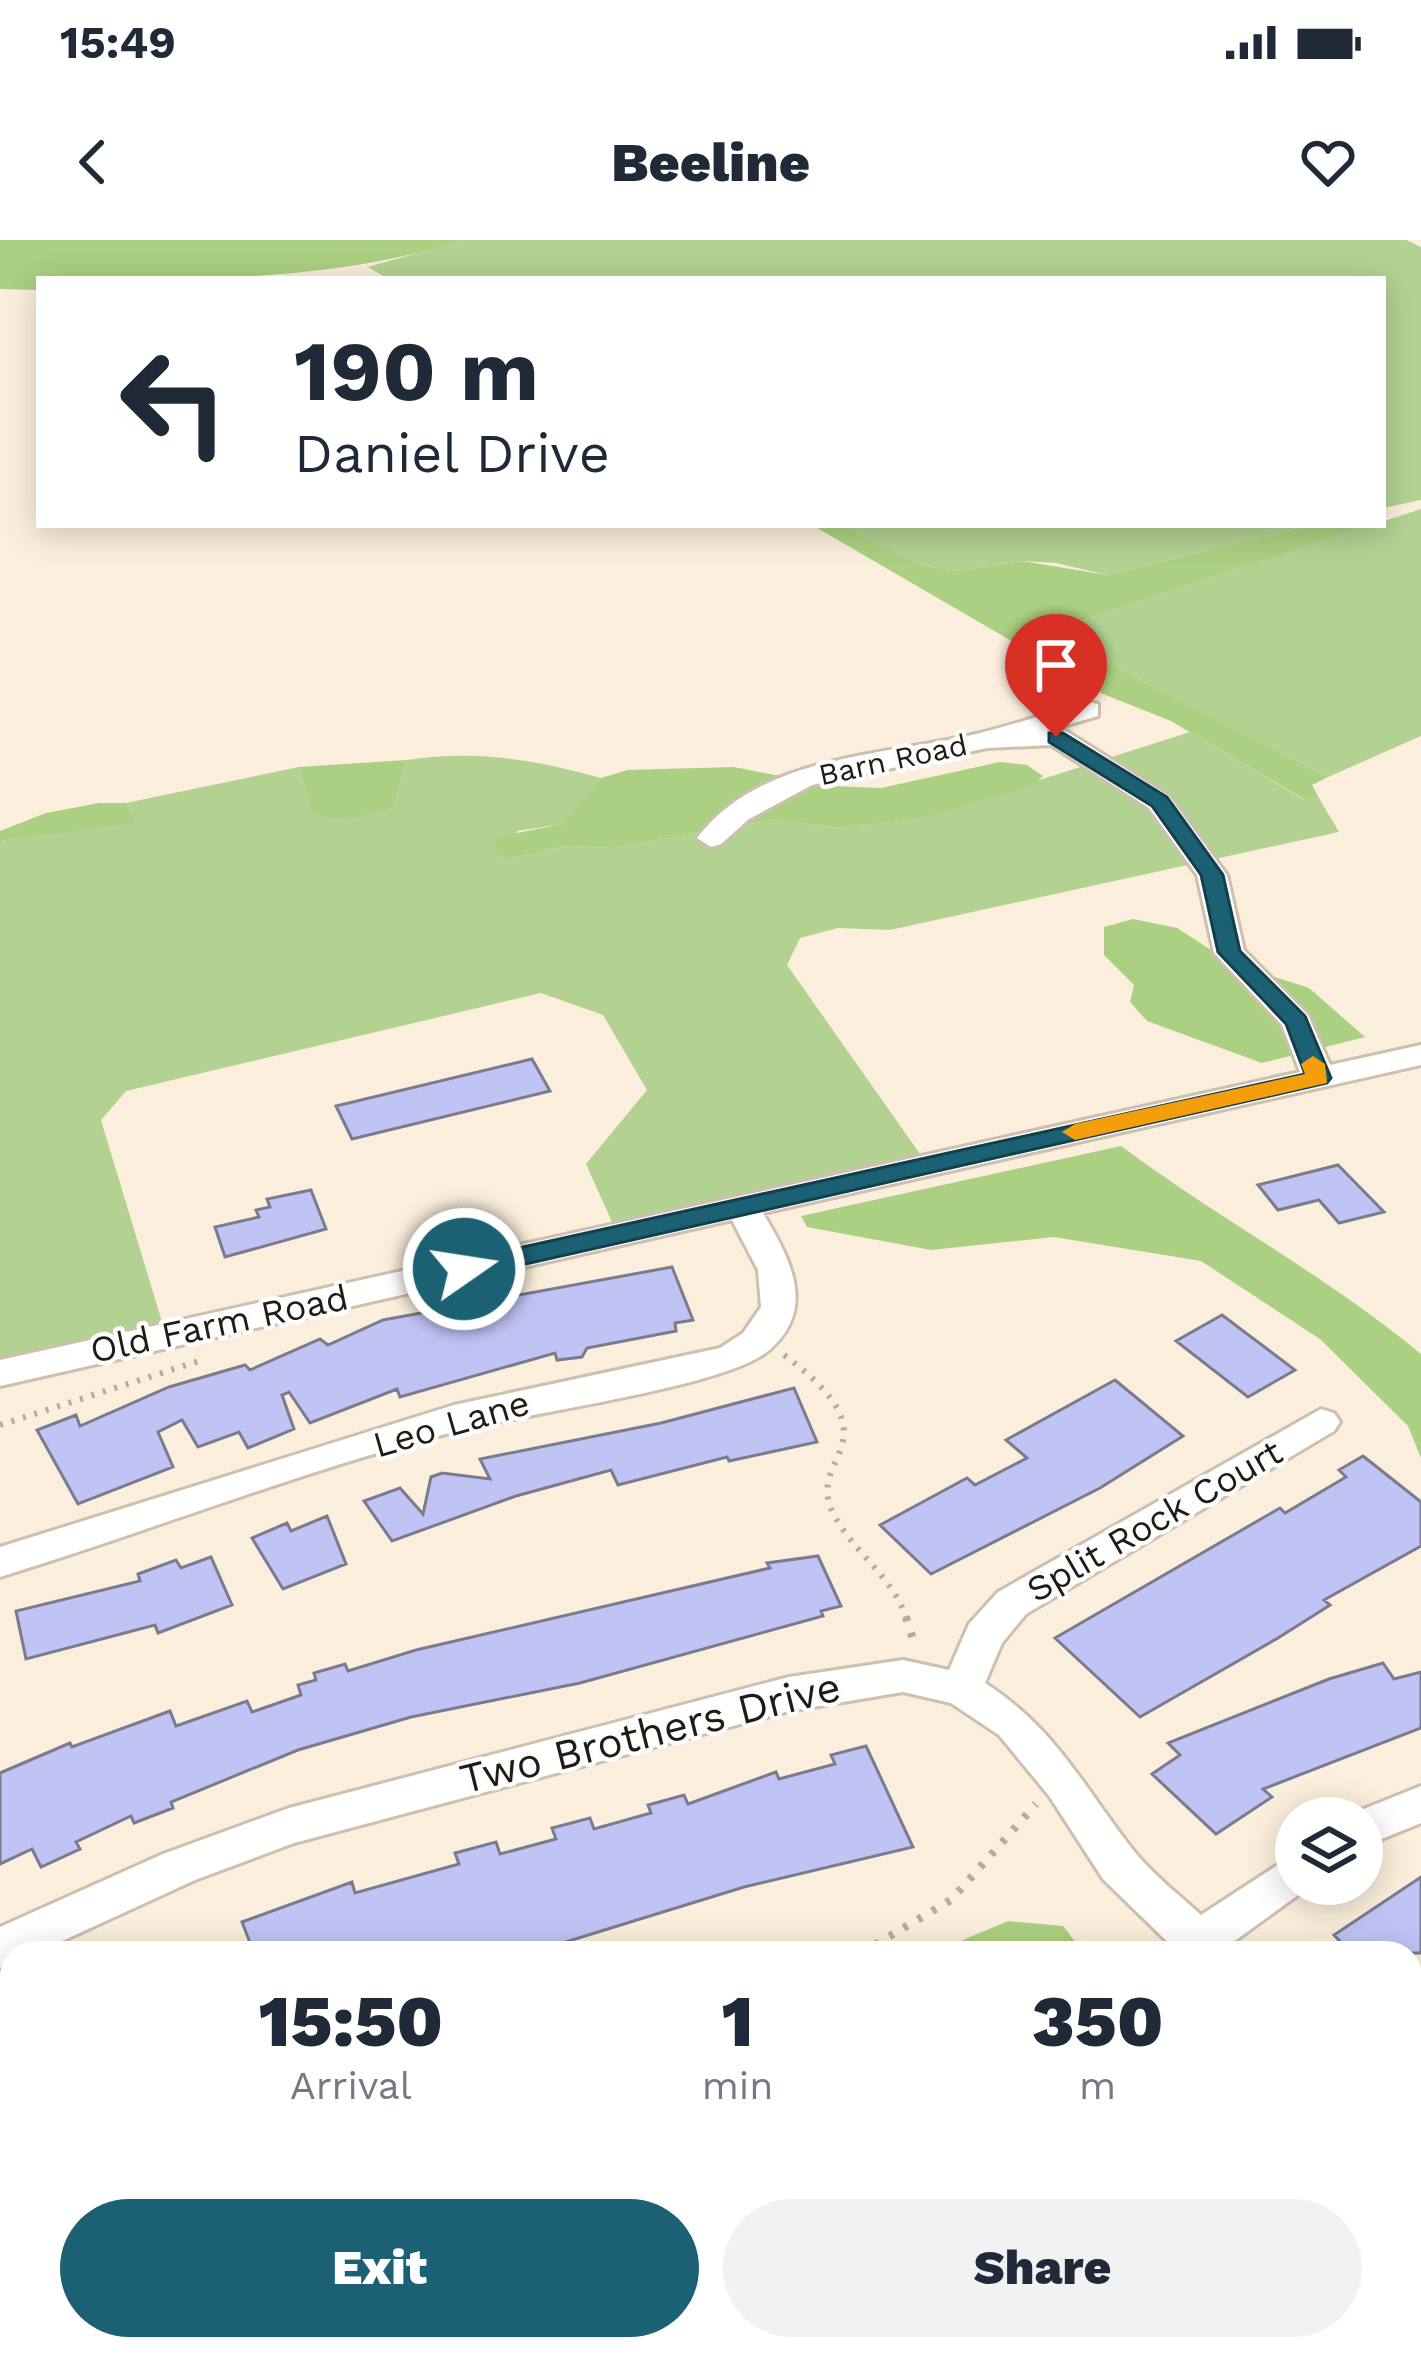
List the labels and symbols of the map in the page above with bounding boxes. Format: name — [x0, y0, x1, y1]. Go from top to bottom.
pin — [1005, 614, 1107, 737]
street label: Barn Road — [815, 727, 970, 792]
position arrow — [401, 1206, 527, 1332]
street label: Old Farm Road — [86, 1276, 352, 1372]
street label: Leo Lane — [368, 1382, 534, 1466]
street label: Split Rock Court — [1019, 1431, 1290, 1611]
street label: Two Brothers Drive — [455, 1661, 845, 1803]

